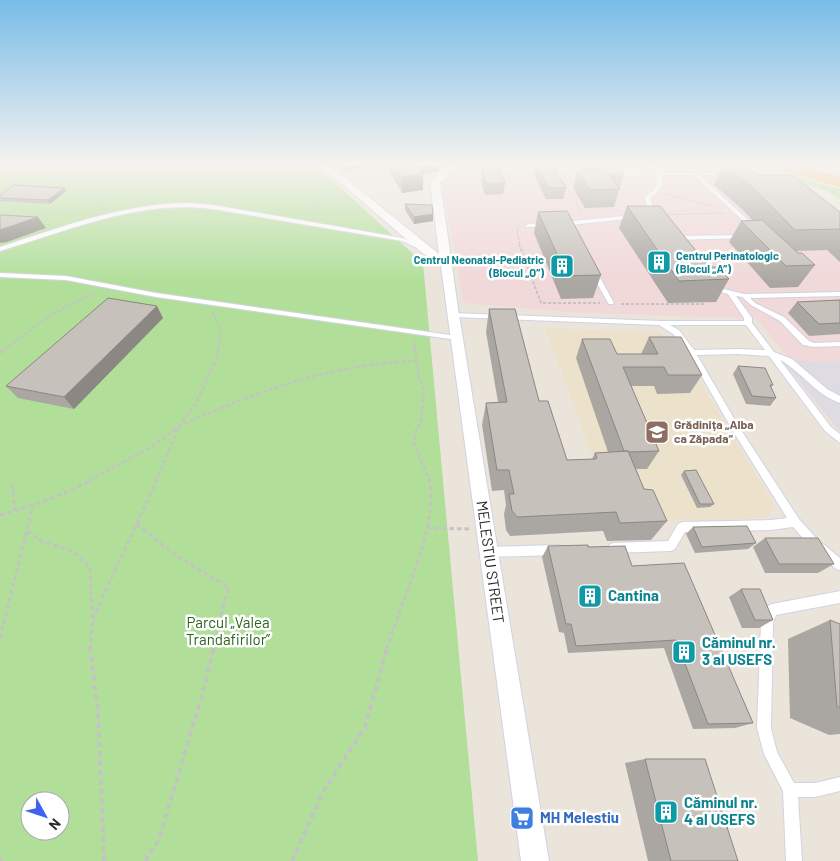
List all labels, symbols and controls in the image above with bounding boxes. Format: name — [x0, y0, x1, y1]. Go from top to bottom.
building icon: Centrul Perinatologic (Blocul „A”) — [646, 249, 672, 275]
place label: Centrul Perinatologic (Blocul „A”) — [675, 249, 779, 275]
place label: Centrul Neonatal-Pediatric (Blocul „O”) — [414, 253, 544, 279]
building icon: Centrul Neonatal-Pediatric (Blocul „O”) — [549, 253, 575, 279]
place label: Grădinița „Alba ca Zăpada“ — [674, 417, 754, 445]
school or university icon: Grădinița „Alba ca Zăpada“ — [644, 419, 670, 445]
street label: MELESTIU STREET — [473, 499, 509, 624]
building icon: Cantina — [577, 583, 603, 609]
place label: Cantina — [608, 586, 659, 604]
park label: Parcul „Valea Trandafirilor” — [186, 613, 270, 648]
place label: Căminul nr. 3 al USEFS — [702, 633, 776, 668]
building icon: Căminul nr. 3 al USEFS — [671, 639, 697, 665]
north arrow — [20, 791, 70, 841]
place label: Căminul nr. 4 al USEFS — [684, 793, 758, 828]
building icon: Căminul nr. 4 al USEFS — [653, 799, 679, 825]
supermarket icon: MH Melestiu — [509, 805, 535, 831]
place label: MH Melestiu — [540, 808, 619, 826]
text: N — [46, 816, 65, 834]

